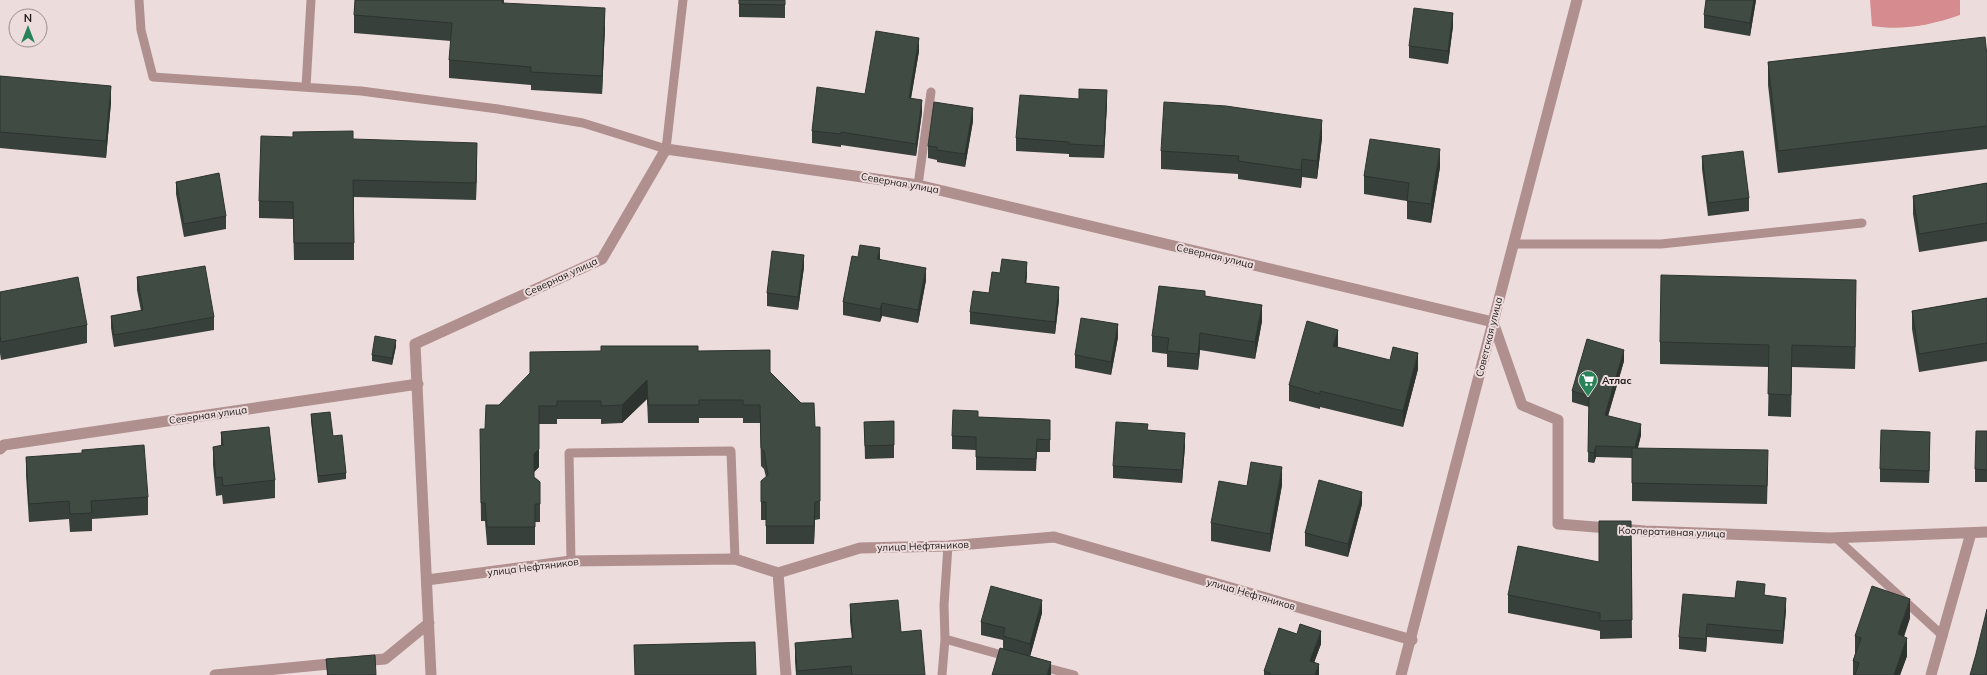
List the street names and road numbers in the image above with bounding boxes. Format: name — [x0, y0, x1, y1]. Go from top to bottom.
street label: Северная улица — [860, 170, 940, 196]
street label: Северная улица — [1175, 241, 1255, 271]
street label: Северная улица — [523, 254, 599, 300]
street label: Советская улица — [1473, 296, 1505, 378]
street label: Северная улица — [168, 403, 248, 427]
street label: Кооперативная улица — [1618, 524, 1726, 540]
street label: улица Нефтяников — [877, 538, 970, 554]
street label: улица Нефтяников — [487, 555, 580, 579]
street label: улица Нефтяников — [1205, 575, 1297, 613]

